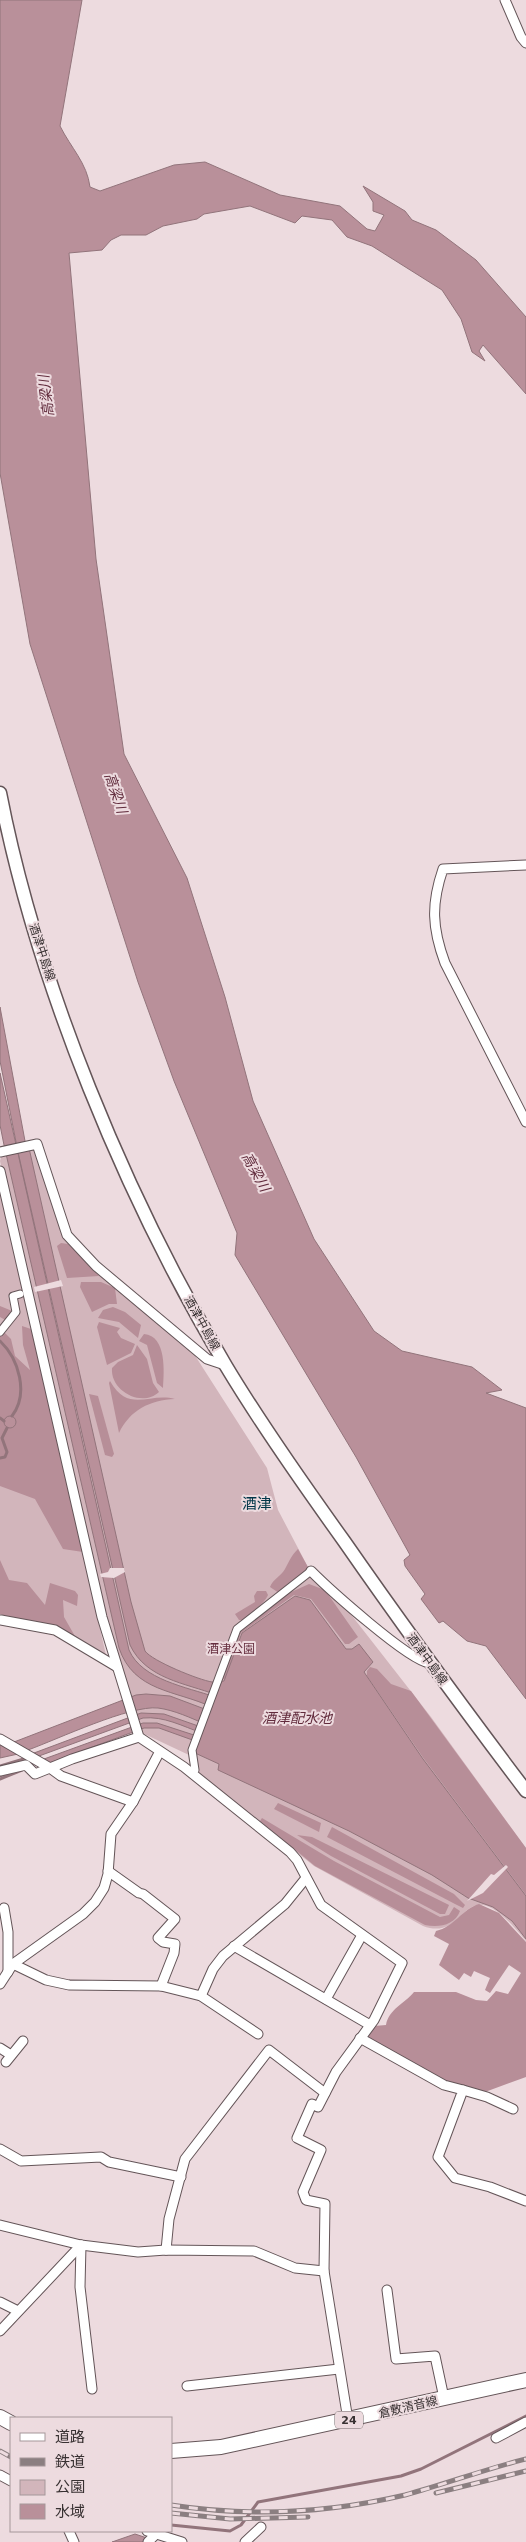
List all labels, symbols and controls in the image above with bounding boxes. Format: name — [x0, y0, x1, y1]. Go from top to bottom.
water label: 高梁川 — [35, 372, 56, 418]
water label: 高梁川 — [102, 771, 131, 817]
street label: 酒津中島線 — [26, 921, 58, 983]
water label: 高梁川 — [239, 1150, 274, 1196]
street label: 酒津中島線 — [181, 1293, 223, 1353]
district label: 酒津 — [242, 1495, 272, 1513]
street label: 酒津中島線 — [404, 1631, 450, 1687]
park label: 酒津公園 — [207, 1642, 255, 1656]
water label: 酒津配水池 — [262, 1710, 334, 1726]
street label: 倉敷清音線 — [377, 2393, 439, 2421]
road number: 24 — [335, 2412, 363, 2428]
legend — [10, 2417, 172, 2532]
text: 道路 — [55, 2428, 85, 2446]
text: 鉄道 — [55, 2453, 85, 2471]
text: 公園 — [55, 2478, 85, 2496]
text: 水域 — [55, 2503, 85, 2521]

